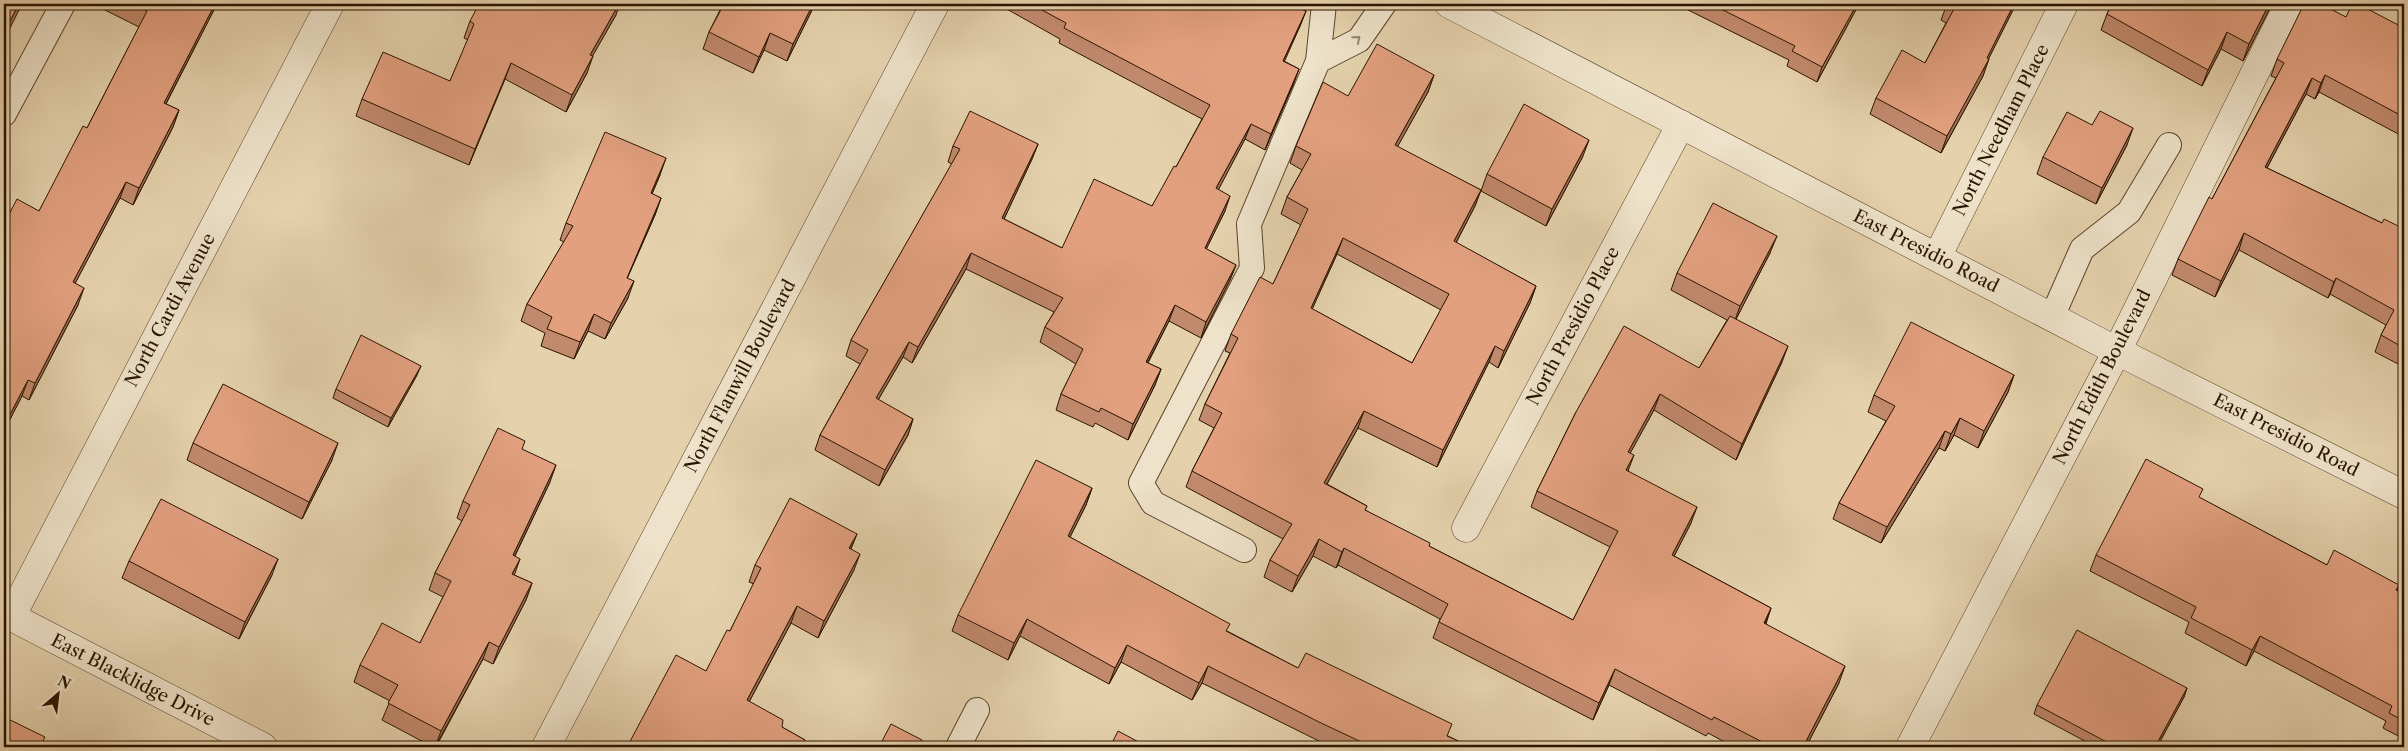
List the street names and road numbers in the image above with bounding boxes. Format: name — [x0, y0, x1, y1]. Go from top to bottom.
street label: North Needham Place — [1948, 41, 2054, 219]
street label: East Presidio Road — [1850, 205, 2002, 297]
street label: North Cardi Avenue — [120, 229, 220, 391]
street label: North Presidio Place — [1522, 243, 1624, 409]
street label: North Flanwill Boulevard — [680, 276, 800, 476]
street label: North Edith Boulevard — [2048, 286, 2156, 468]
street label: East Presidio Road — [2210, 389, 2362, 481]
street label: East Blacklidge Drive — [47, 629, 219, 731]

